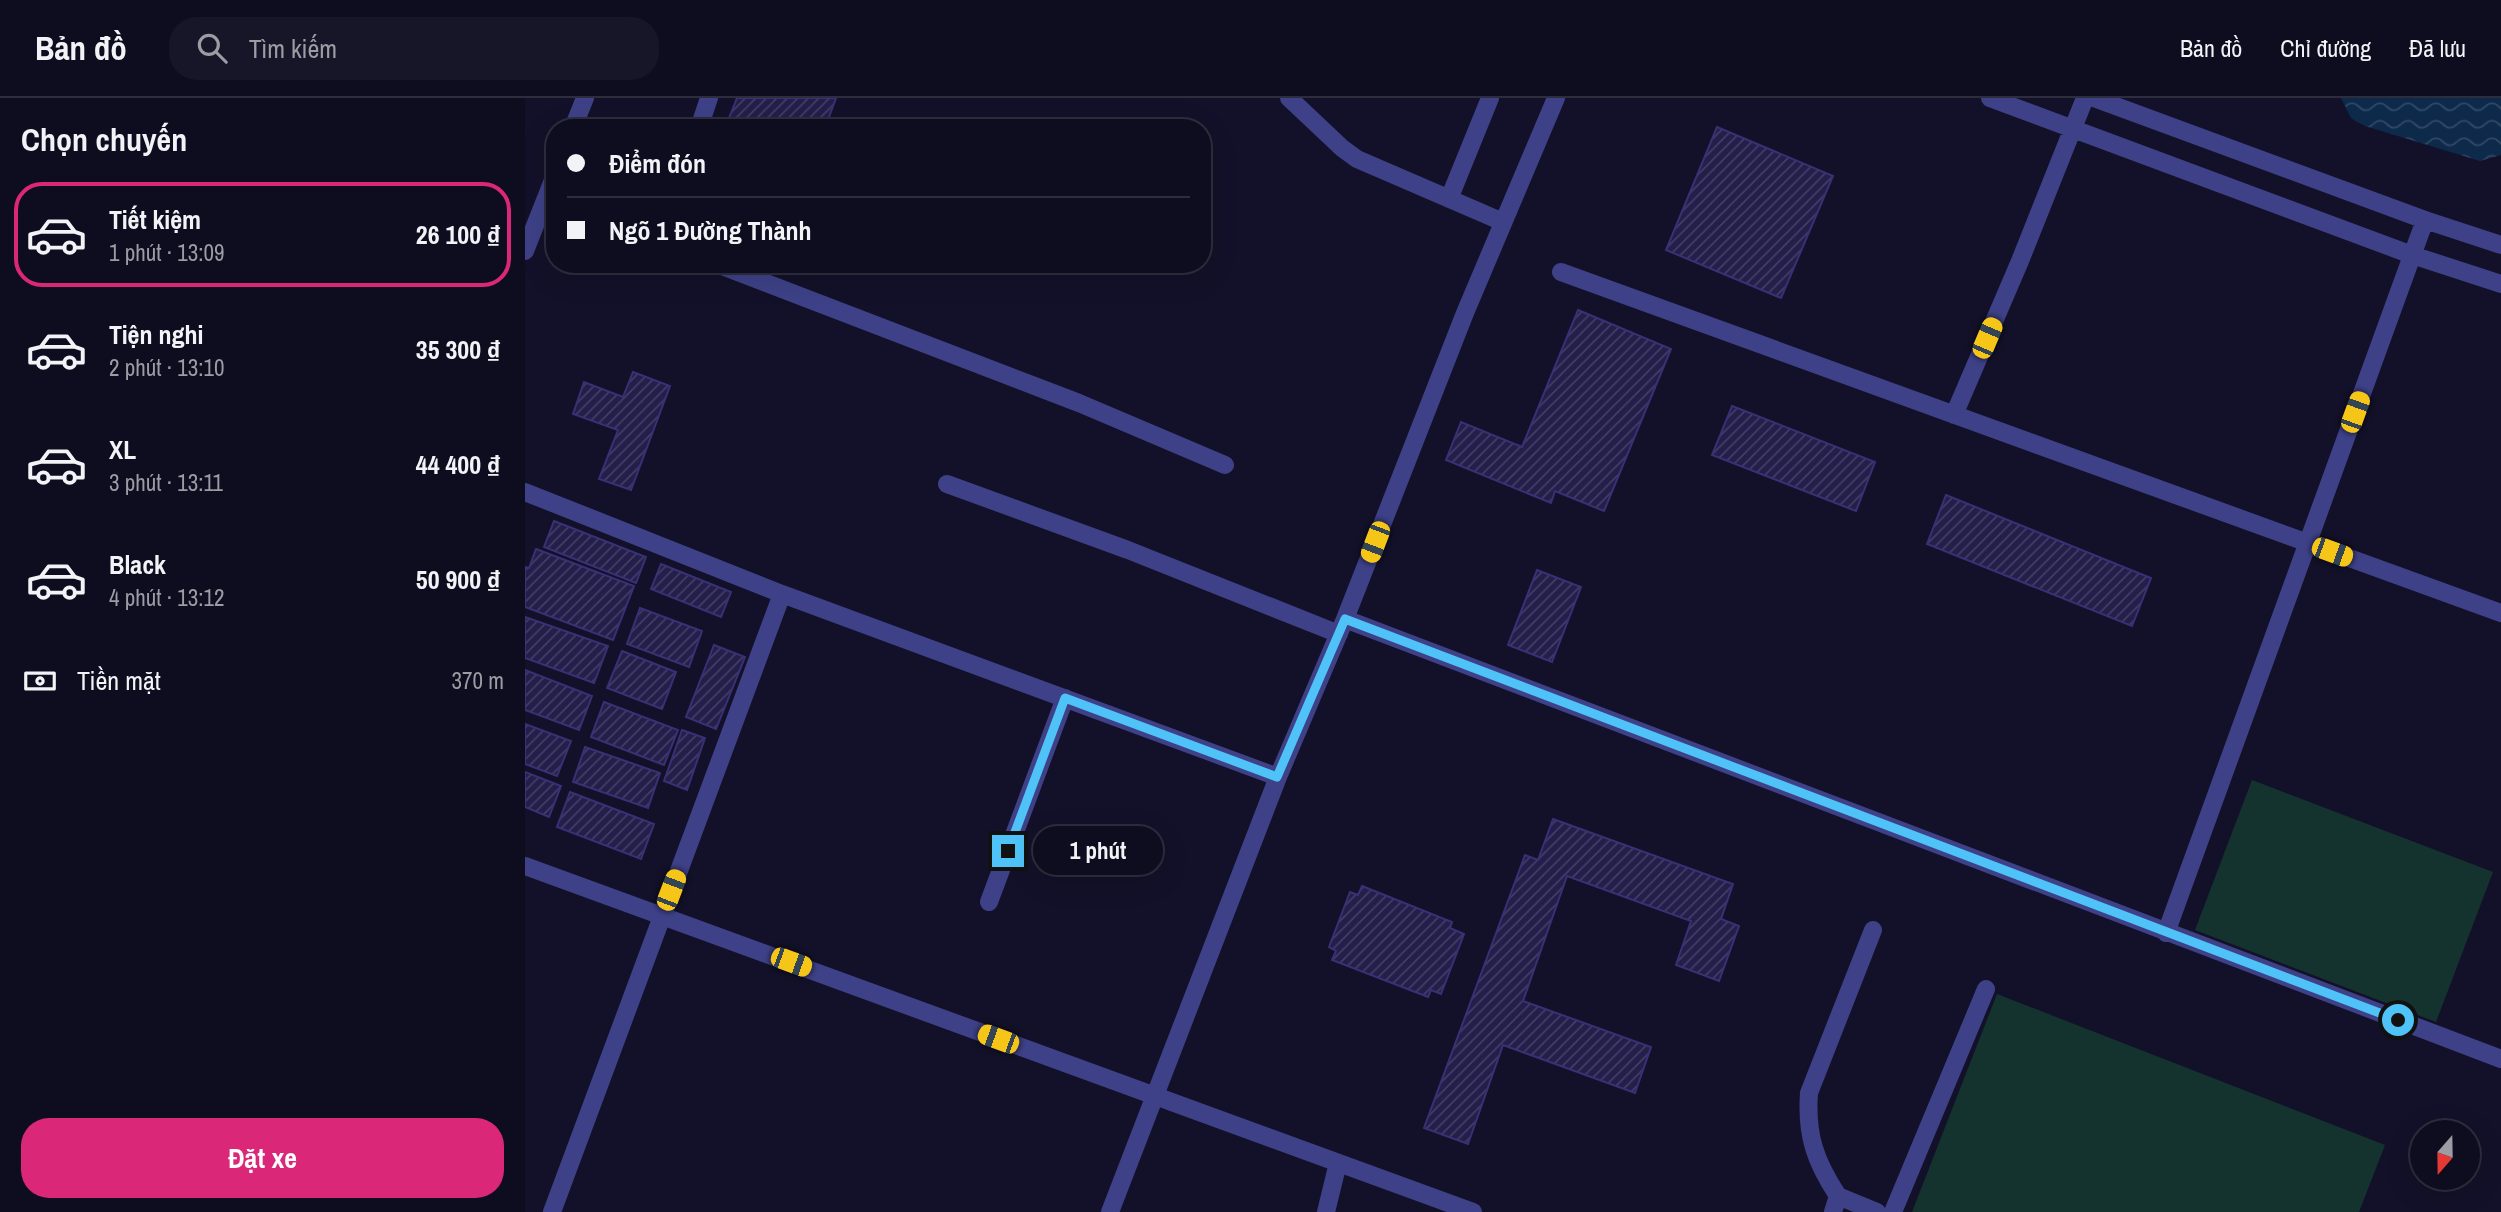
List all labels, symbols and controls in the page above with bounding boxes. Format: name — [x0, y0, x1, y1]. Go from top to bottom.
search box — [169, 17, 659, 80]
text: Bản đồ — [35, 26, 127, 70]
icon: search — [193, 29, 231, 67]
text: Tìm kiếm — [249, 31, 337, 66]
text: Bản đồ — [2180, 32, 2242, 64]
text: Chỉ đường — [2280, 32, 2371, 64]
text: Đã lưu — [2409, 32, 2466, 64]
text: Chọn chuyến — [21, 118, 187, 161]
text: Điểm đón — [609, 146, 706, 181]
text: Tiết kiệm — [109, 202, 201, 237]
icon: car — [25, 203, 88, 266]
text: Ngõ 1 Đường Thành — [609, 213, 812, 248]
text: 26 100 ₫ — [416, 217, 500, 252]
text: 1 phút · 13:09 — [109, 237, 224, 268]
car — [1970, 315, 2005, 361]
text: Tiện nghi — [109, 317, 203, 352]
icon: car — [25, 318, 88, 381]
text: 35 300 ₫ — [416, 332, 500, 367]
text: 2 phút · 13:10 — [109, 352, 224, 383]
car — [2338, 389, 2373, 435]
text: XL — [109, 432, 136, 467]
icon: car — [25, 433, 88, 496]
text: 44 400 ₫ — [416, 447, 500, 482]
text: 3 phút · 13:11 — [109, 467, 223, 498]
car — [1358, 519, 1393, 565]
car — [2309, 535, 2356, 569]
text: Black — [109, 547, 166, 582]
icon: car — [25, 548, 88, 611]
text: 50 900 ₫ — [416, 562, 500, 597]
text: 4 phút · 13:12 — [109, 582, 224, 613]
icon: cash — [21, 662, 59, 700]
text: Tiền mặt — [77, 663, 161, 698]
text: 370 m — [452, 665, 504, 696]
callout: 1 phút — [1033, 826, 1162, 876]
route end — [992, 835, 1024, 867]
text: 1 phút — [1070, 835, 1126, 866]
car — [654, 867, 689, 913]
car — [768, 945, 815, 979]
route start — [2382, 1004, 2414, 1036]
car — [975, 1022, 1022, 1056]
button: Đặt xe — [21, 1118, 504, 1198]
north arrow — [2410, 1120, 2480, 1190]
map controls — [2410, 1120, 2480, 1190]

